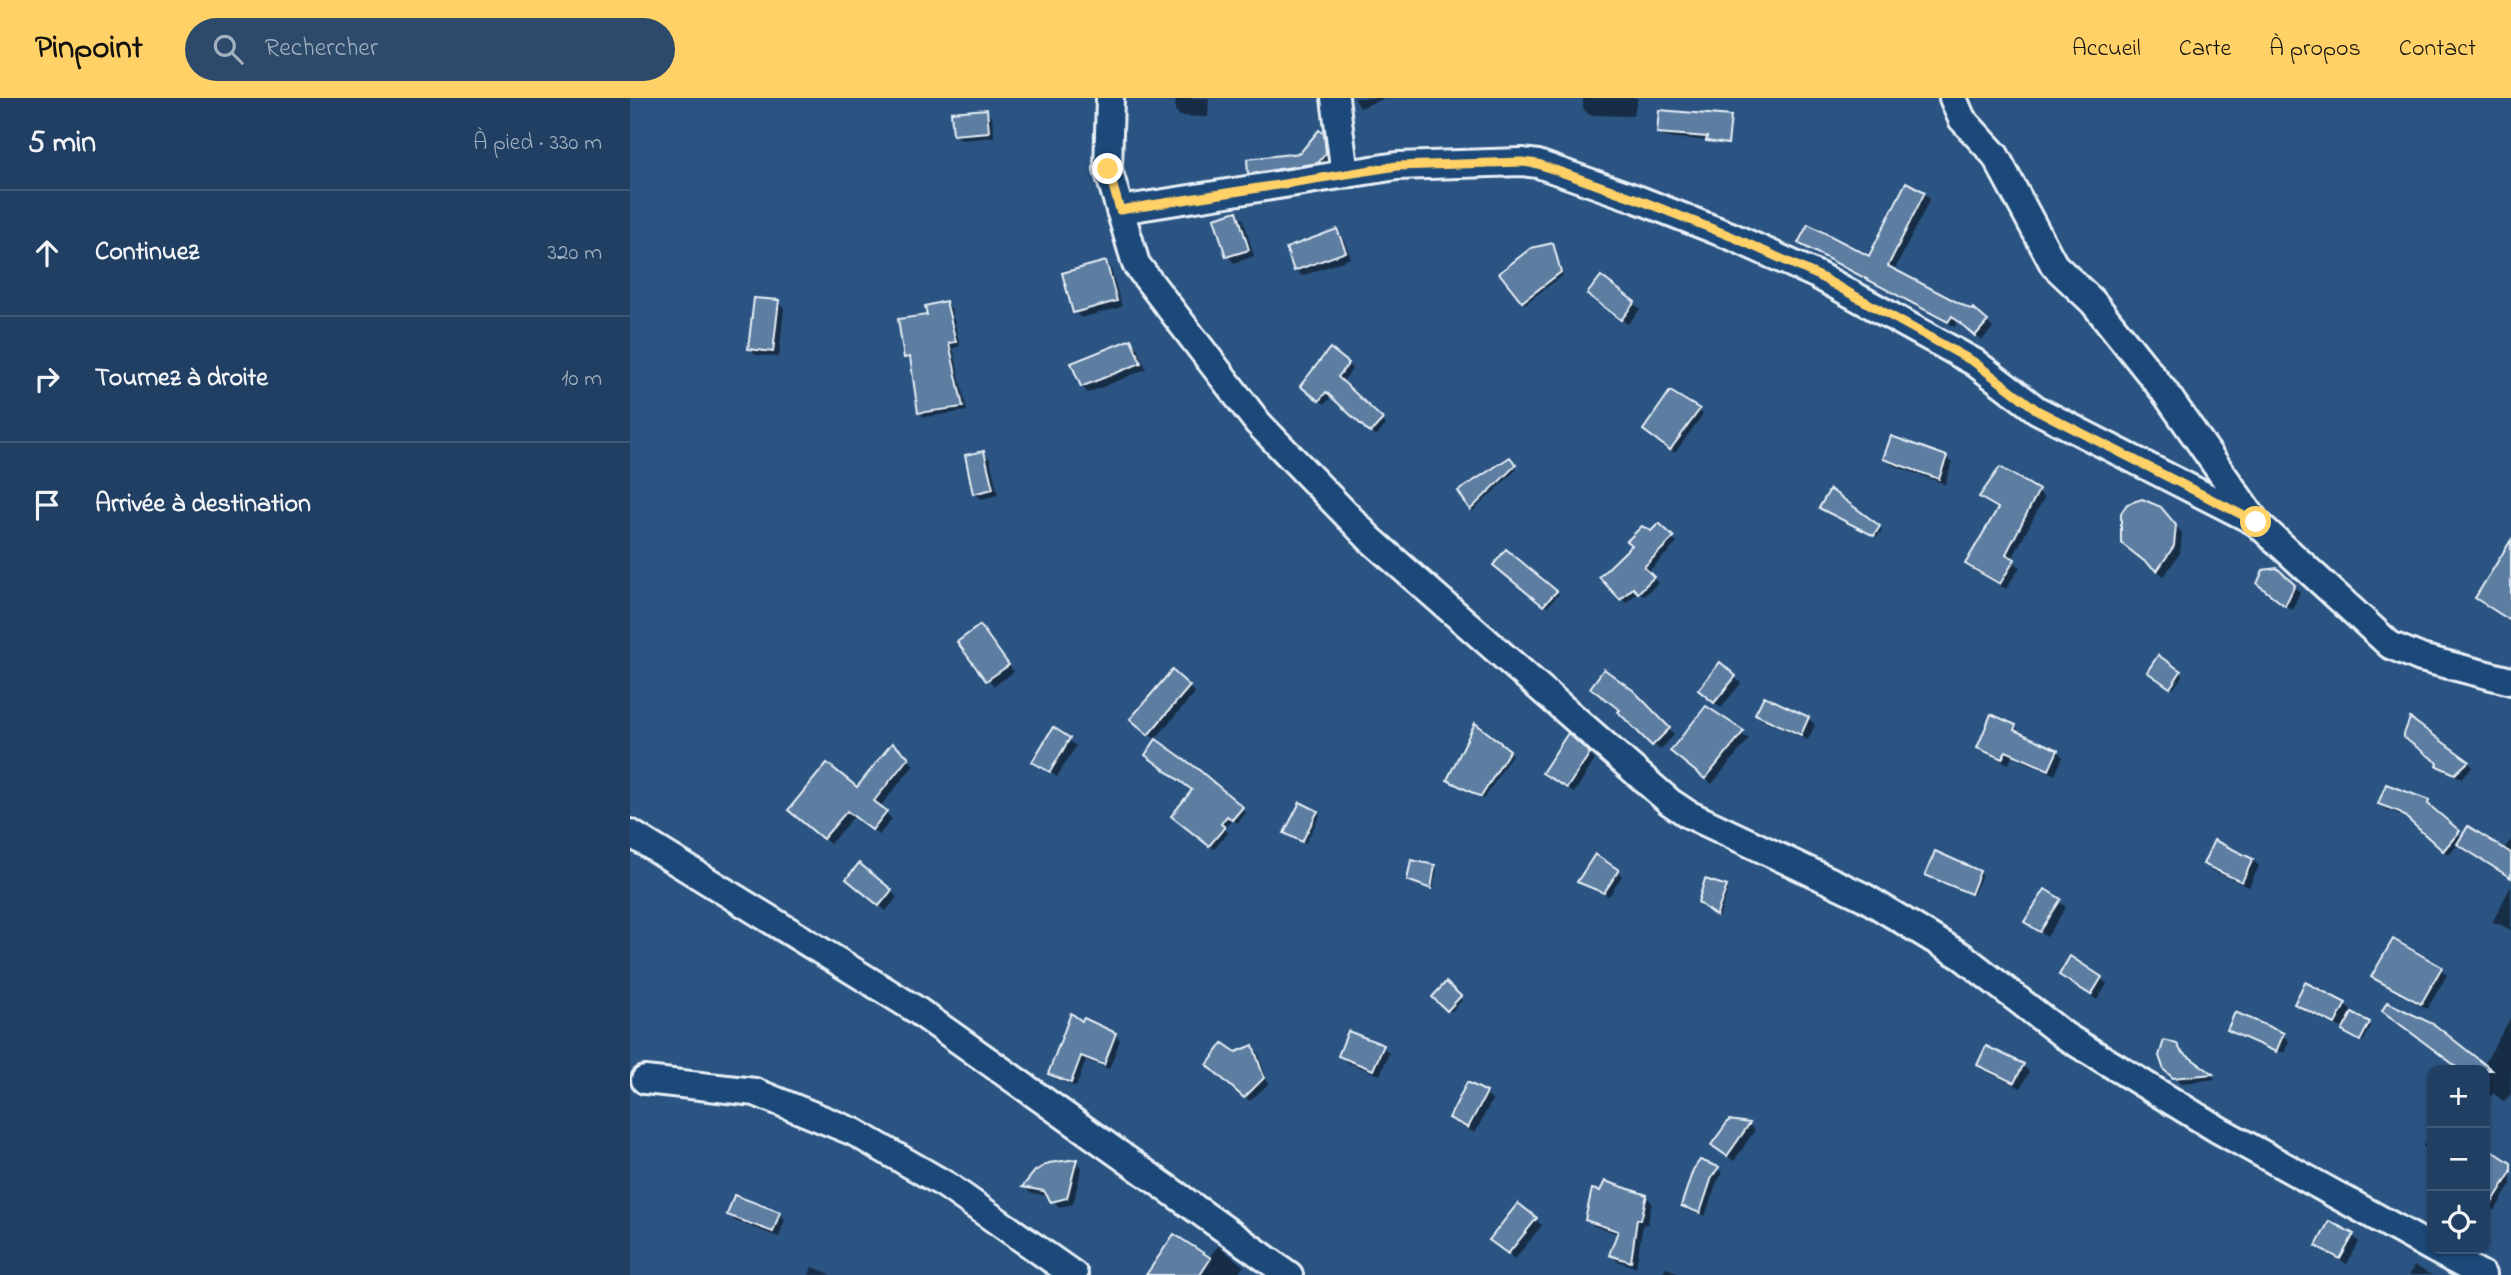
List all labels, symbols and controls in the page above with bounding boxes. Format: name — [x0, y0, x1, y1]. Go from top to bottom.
search box — [185, 18, 675, 81]
text: Pinpoint — [35, 25, 143, 73]
icon: search — [209, 30, 247, 68]
text: Rechercher — [265, 30, 378, 68]
text: Accueil — [2072, 32, 2141, 67]
text: Carte — [2179, 32, 2231, 67]
text: À propos — [2269, 32, 2361, 67]
text: Contact — [2399, 32, 2476, 67]
text: 5 min — [28, 122, 96, 166]
text: À pied · 330 m — [473, 127, 602, 160]
route end — [1092, 153, 1123, 184]
icon: ahead — [28, 234, 66, 272]
text: Continuez — [95, 234, 199, 272]
text: 320 m — [548, 237, 602, 270]
icon: right — [28, 360, 66, 398]
text: Tournez à droite — [95, 360, 268, 398]
text: 10 m — [561, 363, 602, 396]
icon: arrive — [28, 486, 66, 524]
text: Arrivée à destination — [95, 486, 311, 524]
route start — [2240, 506, 2271, 537]
map controls — [2427, 1065, 2490, 1254]
button: + — [2427, 1065, 2490, 1128]
button: − — [2427, 1128, 2490, 1191]
button: locate — [2427, 1191, 2490, 1254]

